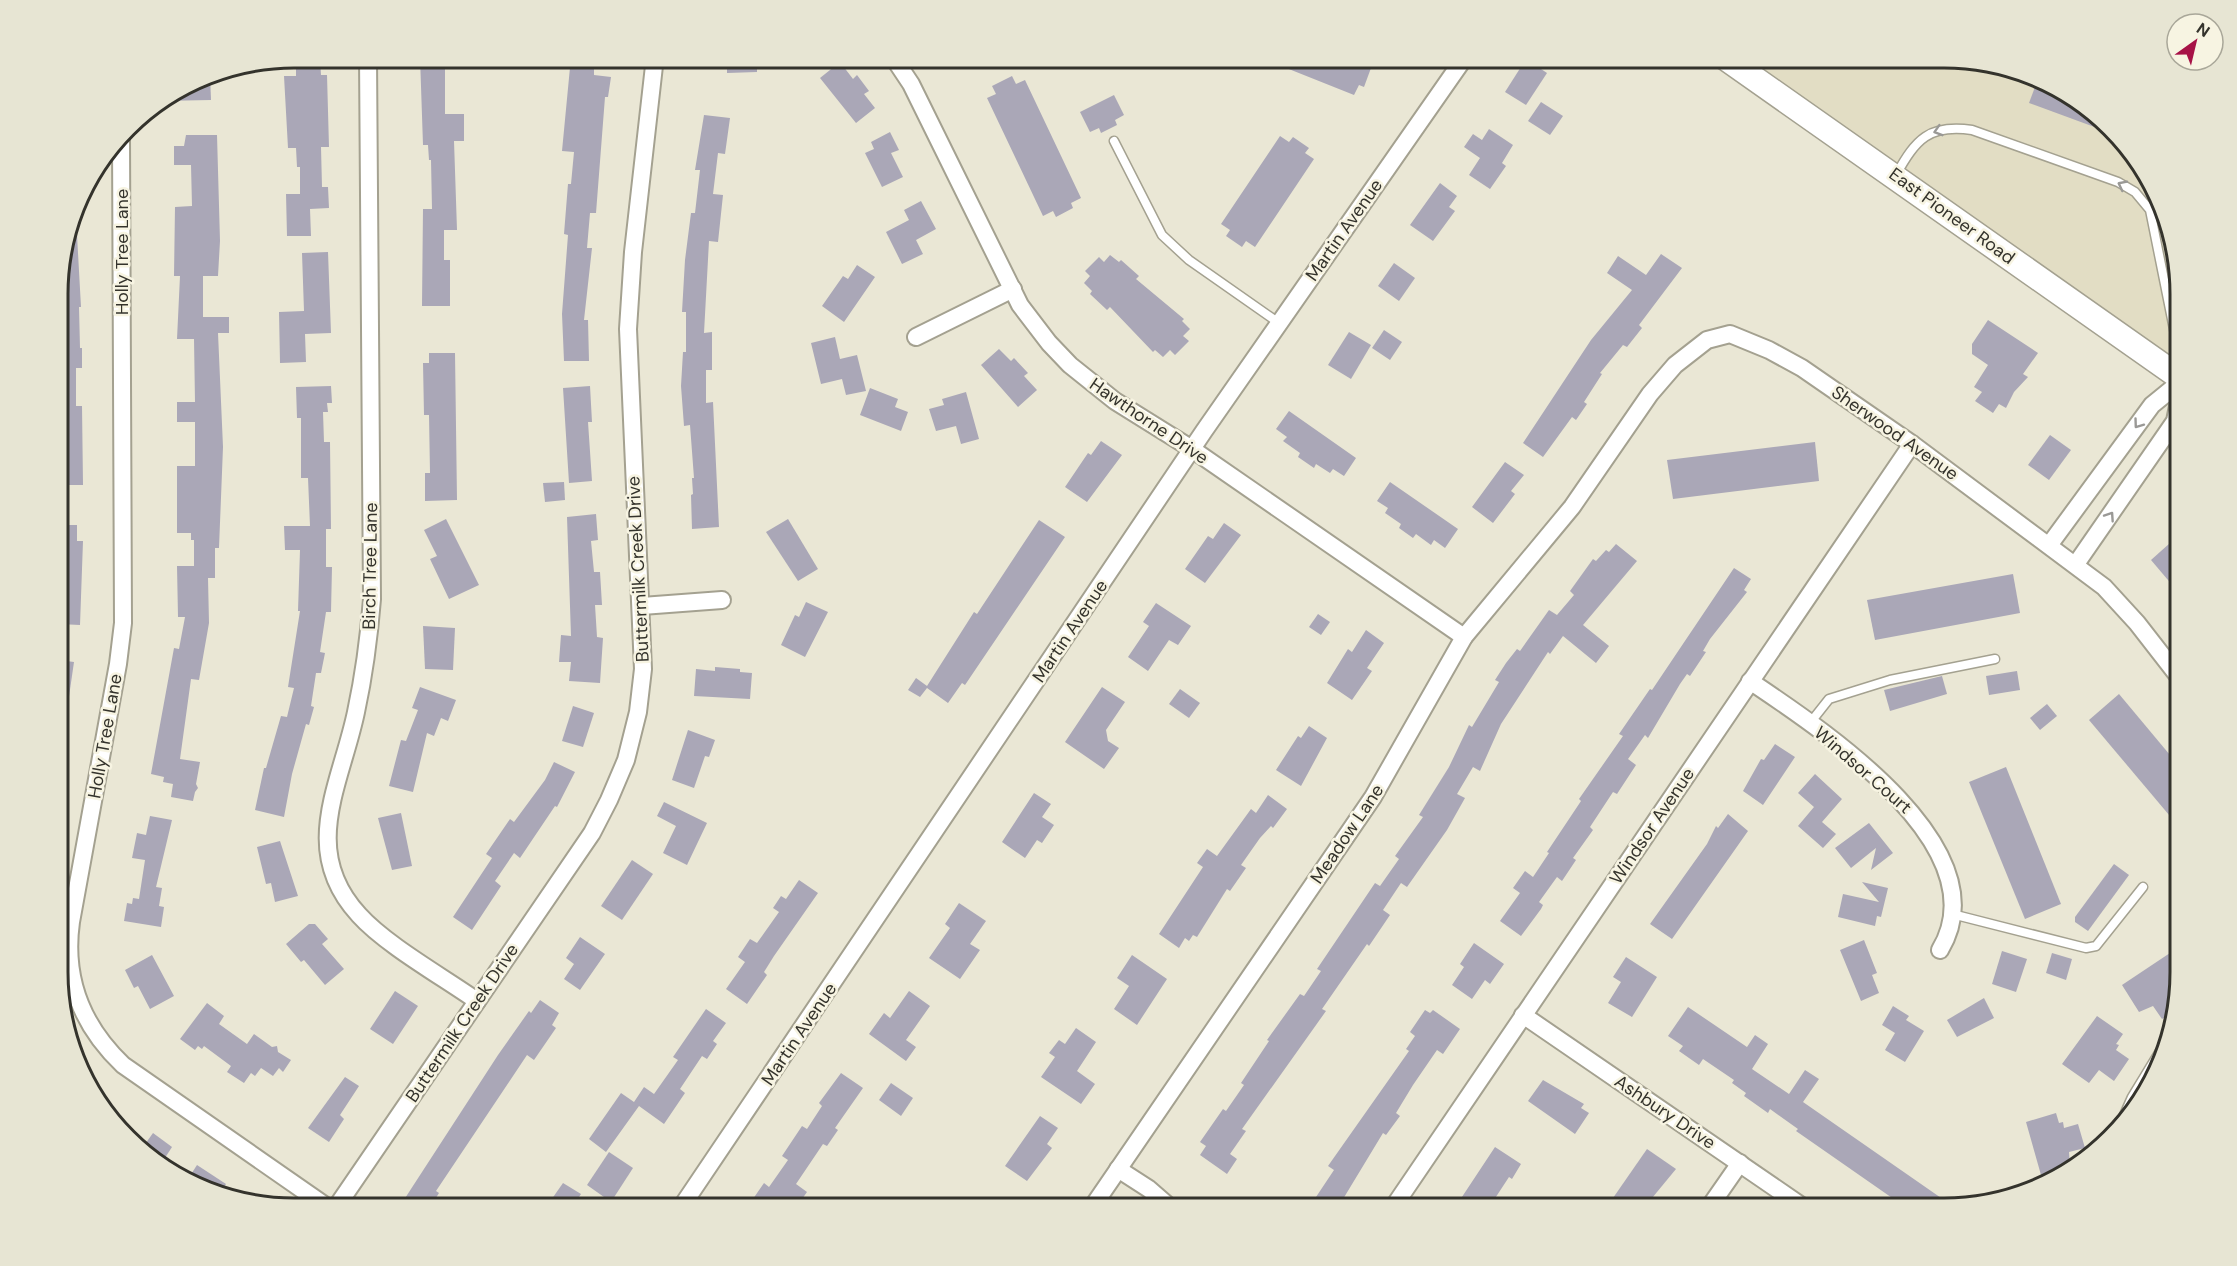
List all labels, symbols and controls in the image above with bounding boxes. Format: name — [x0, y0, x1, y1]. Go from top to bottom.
north arrow — [2165, 12, 2225, 72]
text: N — [2192, 18, 2214, 42]
one-way arrow — [1933, 124, 1944, 136]
street label: East Pioneer Road — [1884, 162, 2020, 270]
street label: Martin Avenue — [1300, 174, 1388, 286]
one-way arrow — [2118, 181, 2129, 193]
street label: Holly Tree Lane — [110, 189, 134, 315]
street label: Hawthorne Drive — [1085, 372, 1213, 470]
street label: Sherwood Avenue — [1827, 380, 1963, 486]
one-way arrow — [2134, 417, 2145, 428]
street label: Buttermilk Creek Drive — [621, 475, 655, 663]
street label: Birch Tree Lane — [357, 502, 383, 630]
one-way arrow — [2102, 512, 2113, 523]
street label: Martin Avenue — [1027, 575, 1113, 687]
street label: Holly Tree Lane — [82, 672, 128, 800]
street label: Windsor Court — [1809, 721, 1917, 819]
street label: Windsor Avenue — [1604, 763, 1700, 889]
street label: Meadow Lane — [1305, 780, 1389, 888]
street label: Buttermilk Creek Drive — [400, 939, 524, 1107]
street label: Martin Avenue — [756, 978, 842, 1090]
street label: Ashbury Drive — [1610, 1069, 1720, 1155]

